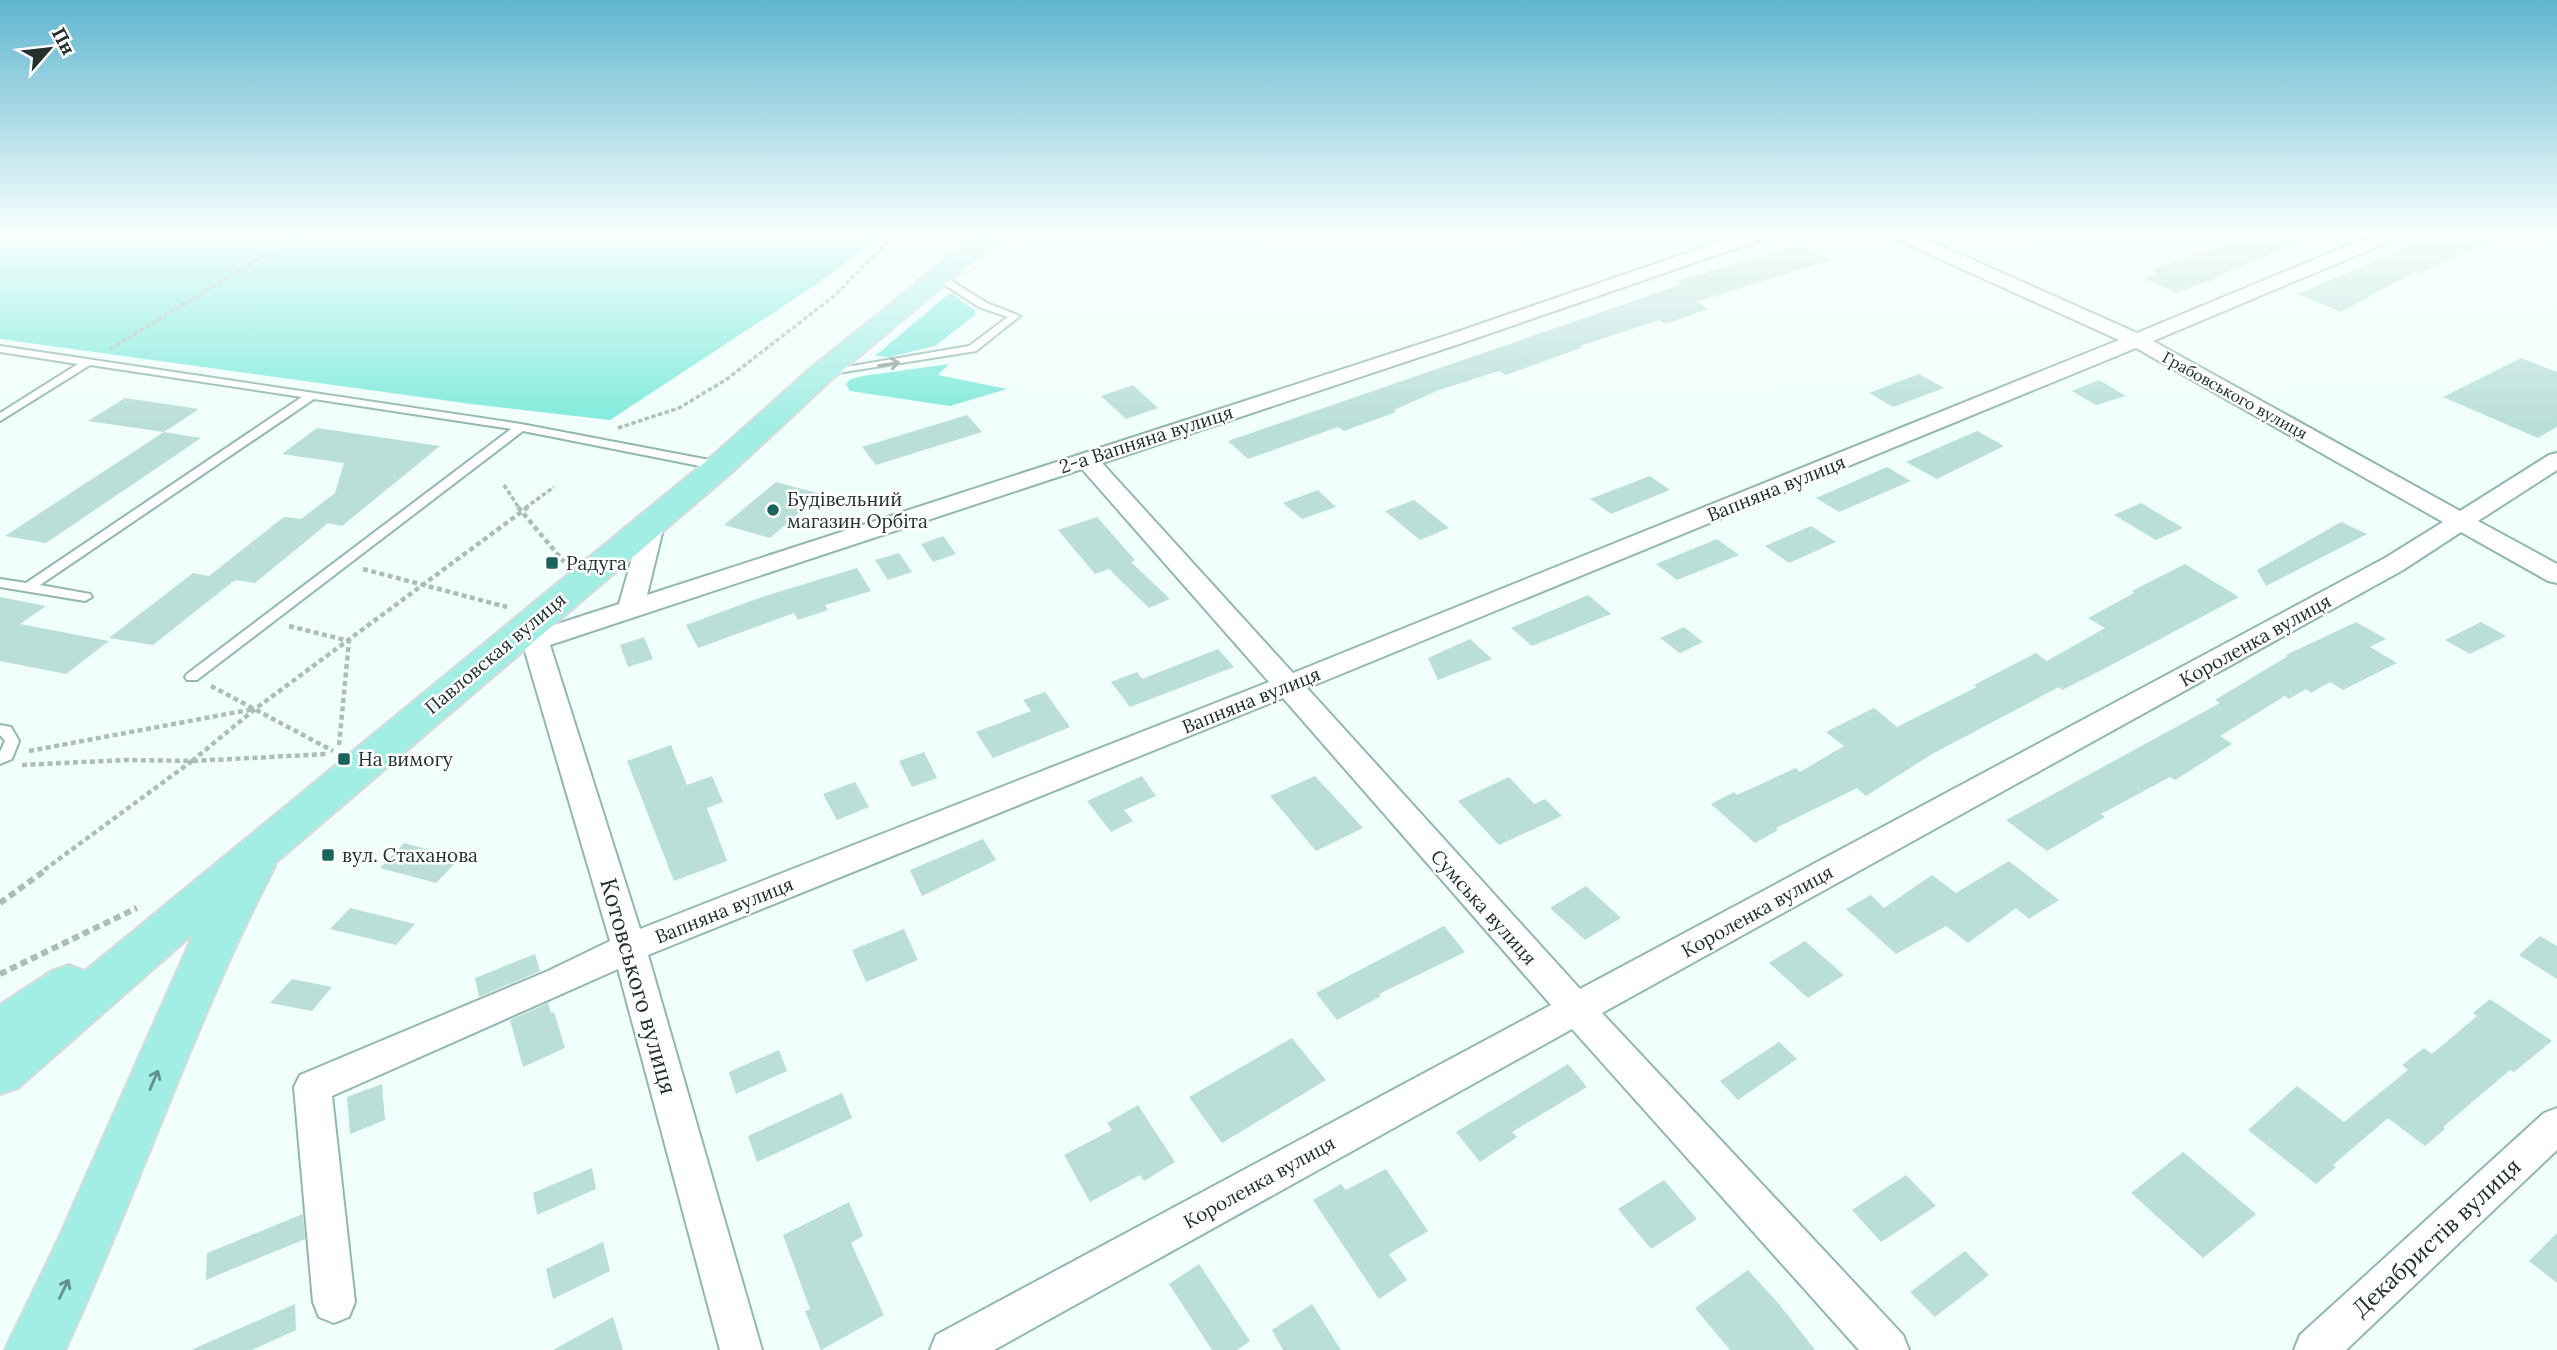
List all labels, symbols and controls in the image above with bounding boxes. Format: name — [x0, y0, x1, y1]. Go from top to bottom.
north arrow — [14, 14, 84, 84]
text: Пн — [47, 23, 81, 59]
street label: Грабовського вулиця — [2159, 347, 2311, 443]
one-way arrow — [877, 357, 900, 370]
street label: 2-а Вапняна вулиця — [1056, 400, 1236, 478]
street label: Вапняна вулиця — [1703, 449, 1849, 527]
place label: Будівельний магазин Орбіта — [787, 487, 928, 533]
marker: Будівельний магазин Орбіта — [765, 502, 781, 518]
place label: Радуга — [566, 551, 627, 575]
marker: Радуга — [544, 555, 560, 571]
street label: Павловская вулиця — [420, 587, 570, 719]
street label: Короленка вулиця — [2175, 588, 2335, 692]
street label: Вапняна вулиця — [1178, 661, 1324, 739]
place label: На вимогу — [358, 747, 453, 771]
marker: На вимогу — [336, 751, 352, 767]
place label: вул. Стаханова — [342, 843, 478, 867]
street label: Сумська вулиця — [1426, 844, 1542, 970]
marker: вул. Стаханова — [320, 847, 336, 863]
street label: Короленка вулиця — [1677, 859, 1837, 963]
street label: Вапняна вулиця — [651, 871, 797, 949]
street label: Котовського вулиця — [594, 875, 684, 1097]
one-way arrow — [148, 1070, 161, 1091]
street label: Короленка вулиця — [1179, 1130, 1339, 1234]
street label: Декабристів вулиця — [2346, 1151, 2526, 1323]
one-way arrow — [57, 1279, 71, 1300]

